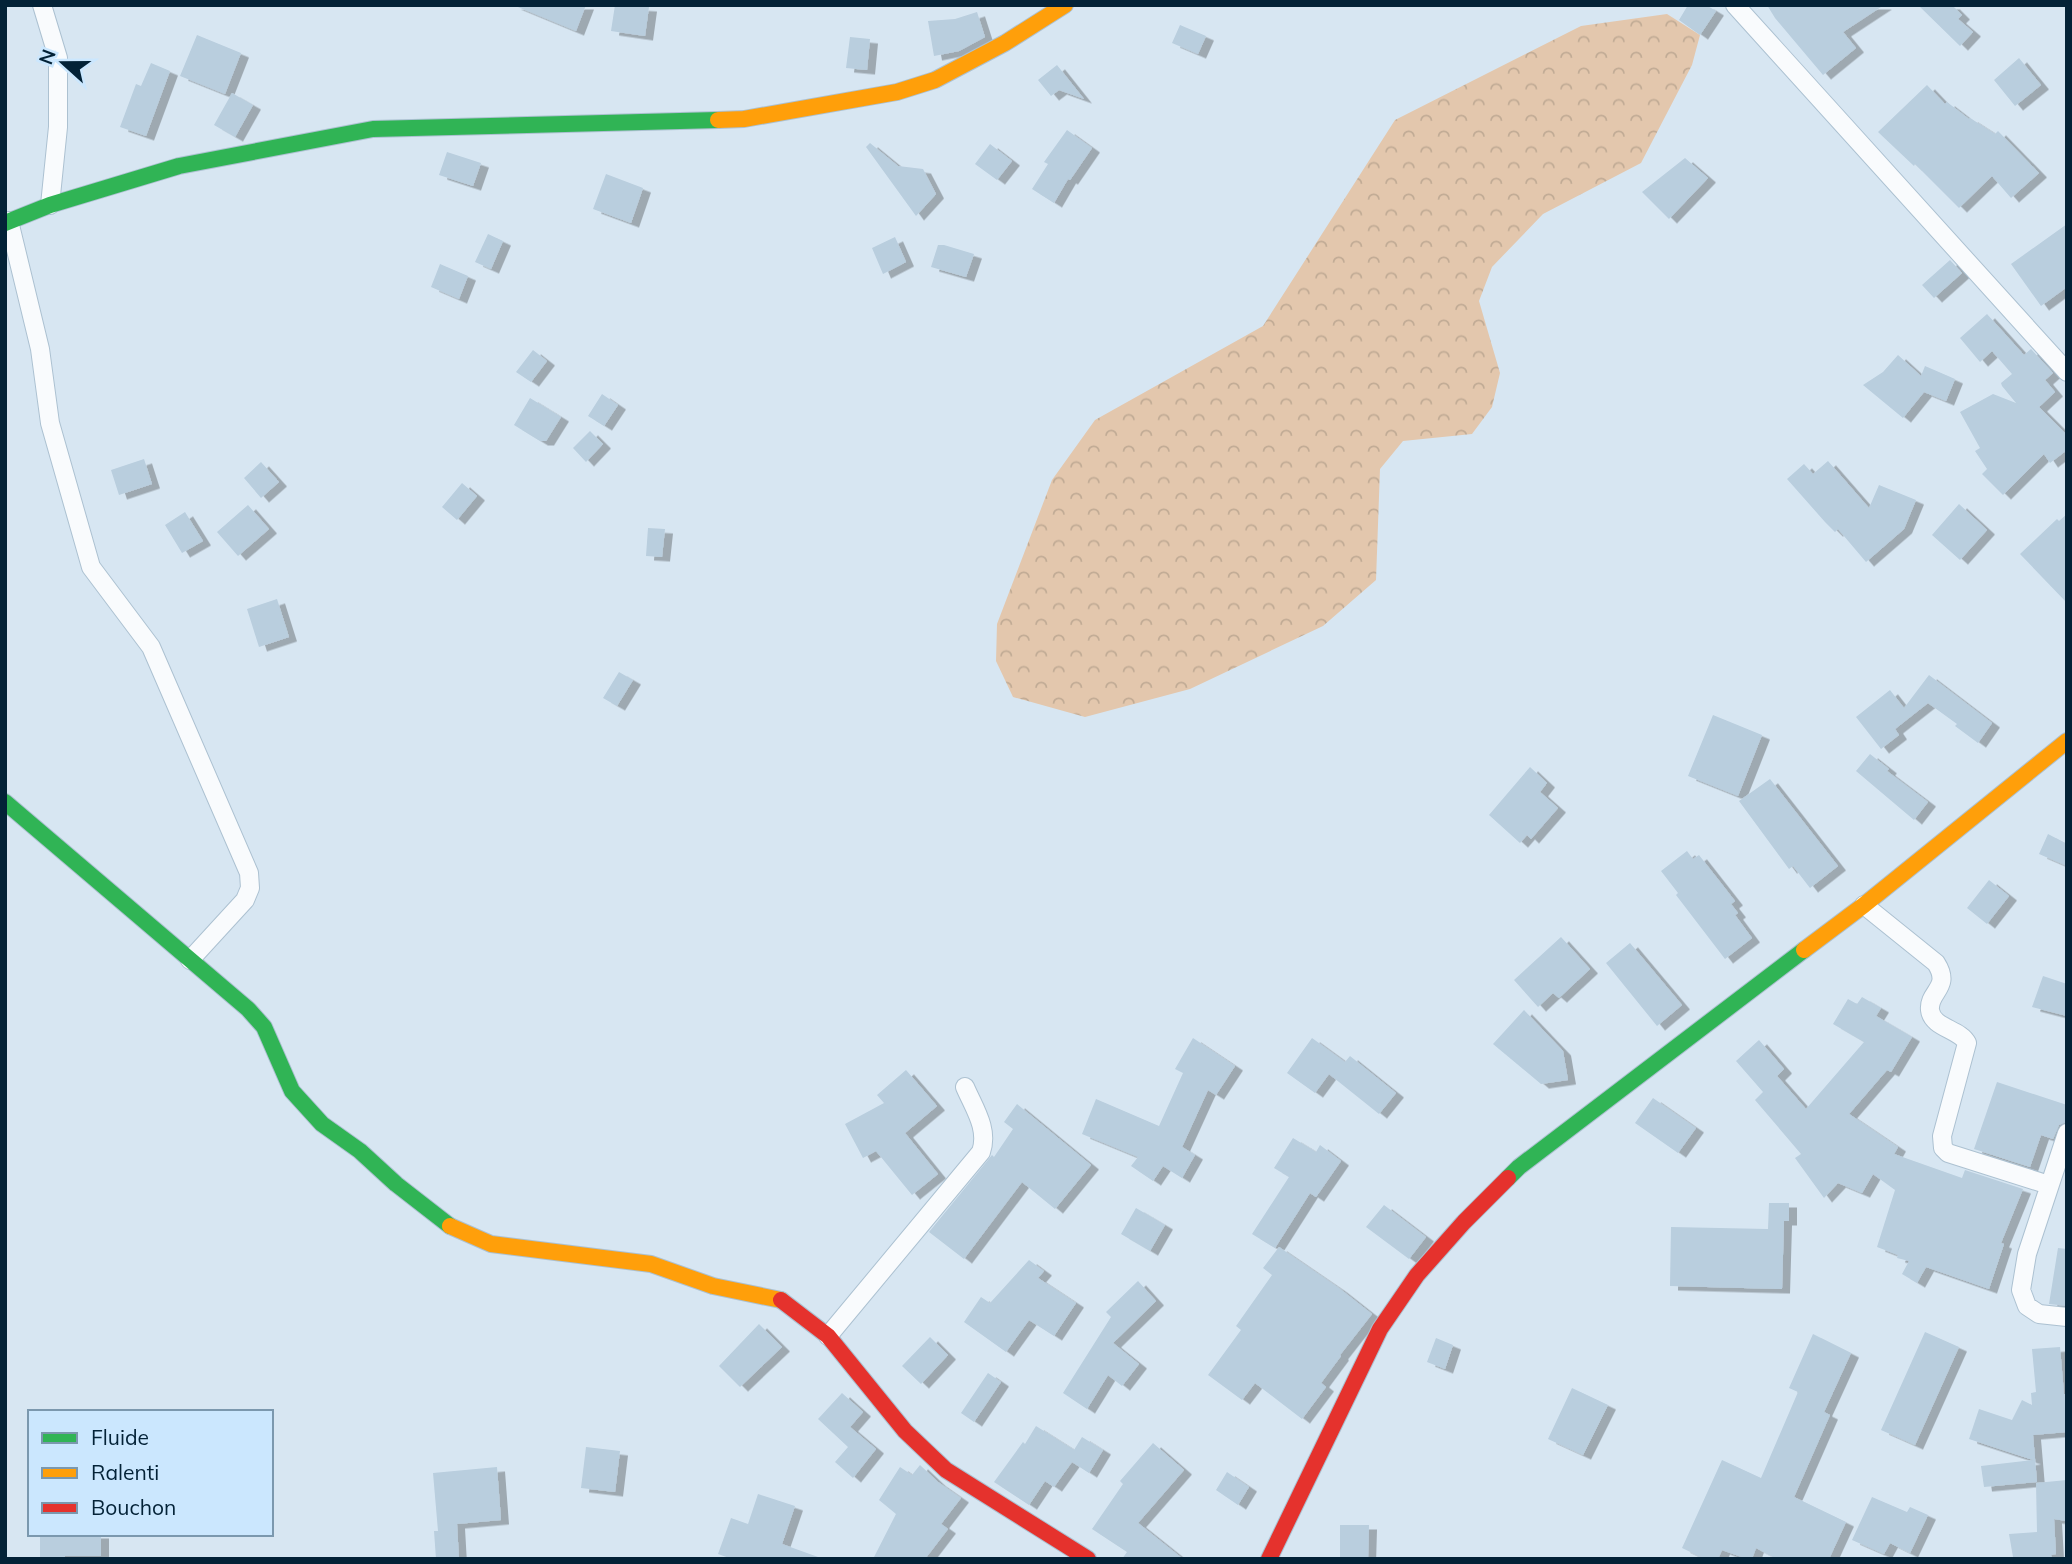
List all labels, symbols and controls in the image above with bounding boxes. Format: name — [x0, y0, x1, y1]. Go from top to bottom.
north arrow — [28, 28, 98, 98]
text: N — [33, 46, 61, 68]
legend — [28, 1410, 273, 1536]
text: Fluide — [91, 1424, 149, 1450]
text: Ralenti — [91, 1459, 159, 1485]
text: Bouchon — [91, 1494, 176, 1520]

